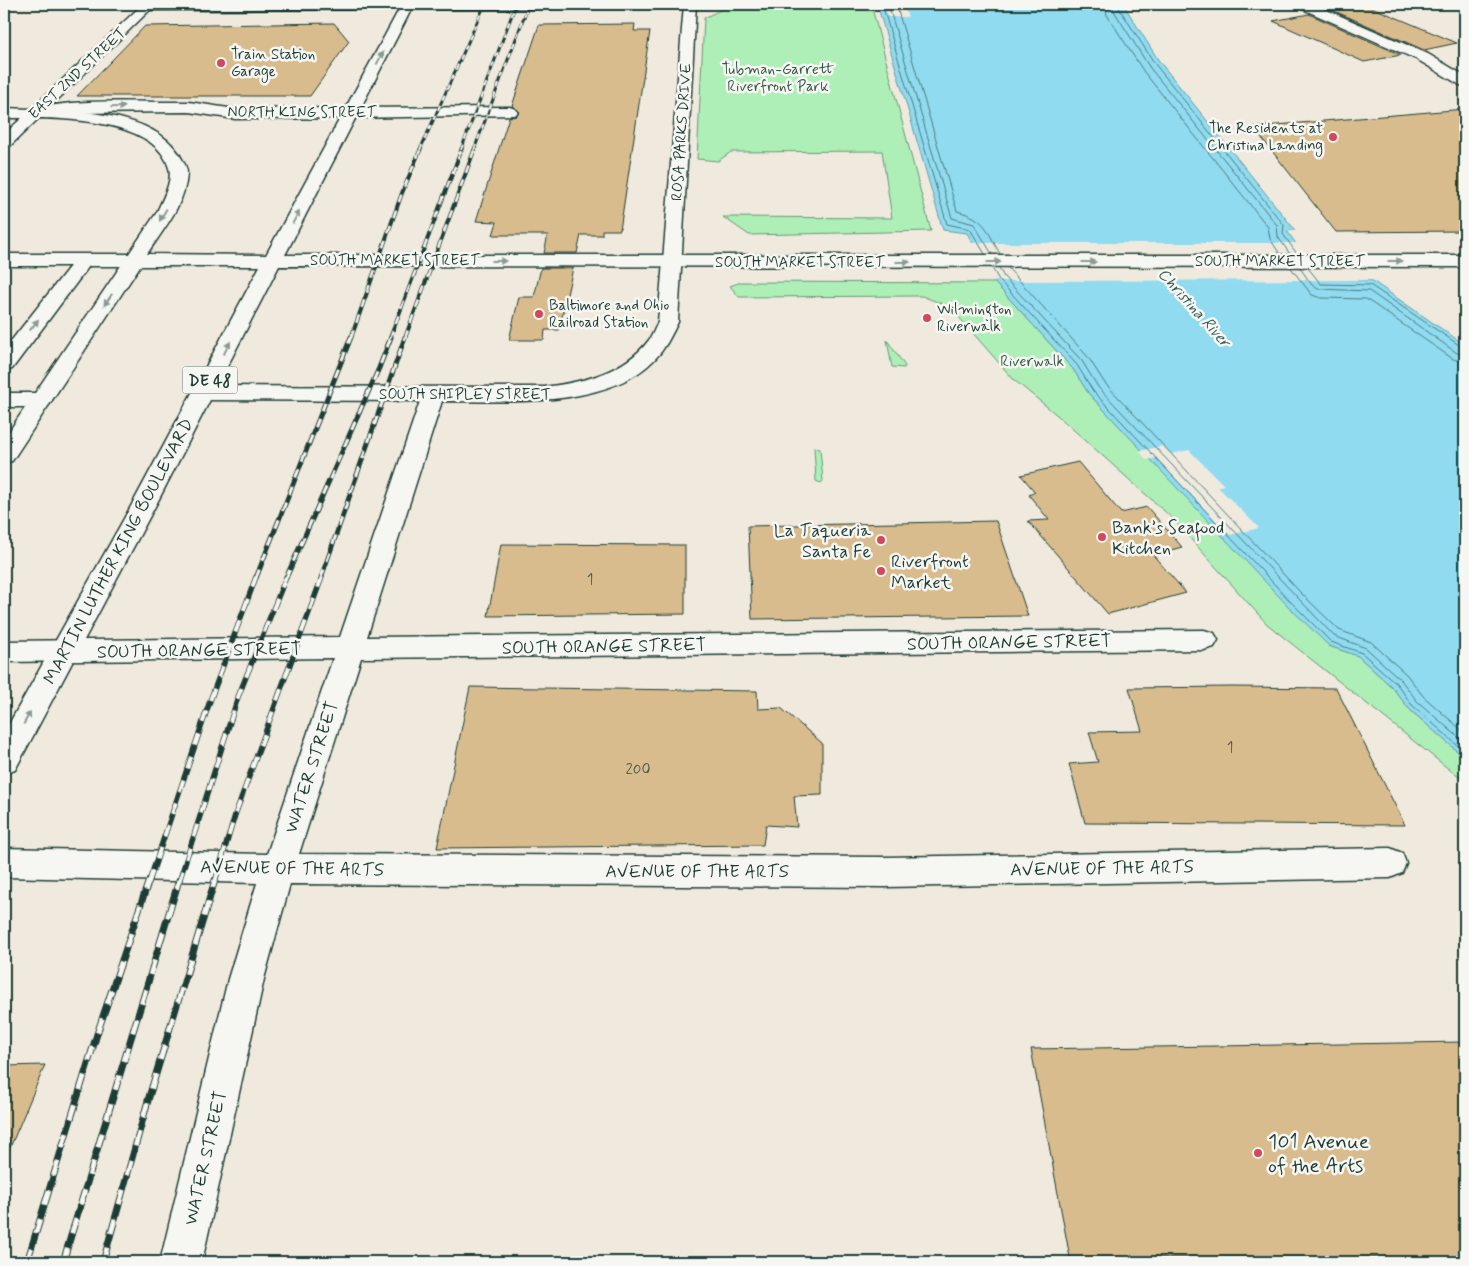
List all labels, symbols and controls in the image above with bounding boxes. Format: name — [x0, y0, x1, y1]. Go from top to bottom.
street label: EAST 2ND STREET — [25, 23, 131, 124]
place label: Train Station Garage — [231, 45, 315, 83]
one-way arrow — [376, 51, 384, 65]
marker: Train Station Garage — [215, 57, 227, 69]
park label: Tubman-Garrett Riverfront Park — [722, 60, 835, 97]
street label: ROSA PARKS DRIVE — [667, 62, 697, 202]
one-way arrow — [111, 103, 127, 111]
street label: NORTH KING STREET — [228, 103, 377, 123]
place label: The Residents at Christina Landing — [1207, 119, 1323, 157]
marker: The Residents at Christina Landing — [1327, 131, 1339, 143]
one-way arrow — [159, 208, 167, 222]
one-way arrow — [292, 210, 300, 224]
street label: SOUTH MARKET STREET — [310, 251, 481, 271]
street label: SOUTH MARKET STREET — [1195, 252, 1366, 272]
street label: SOUTH MARKET STREET — [715, 253, 886, 273]
one-way arrow — [492, 257, 508, 265]
one-way arrow — [1387, 257, 1403, 265]
one-way arrow — [895, 258, 911, 266]
one-way arrow — [986, 258, 1002, 266]
one-way arrow — [1082, 258, 1098, 266]
water label: Christina River — [1153, 264, 1237, 354]
one-way arrow — [103, 294, 113, 307]
place label: Baltimore and Ohio Railroad Station — [549, 296, 669, 333]
place label: Wilmington Riverwalk — [937, 300, 1012, 337]
marker: Baltimore and Ohio Railroad Station — [533, 308, 545, 320]
marker: Wilmington Riverwalk — [921, 312, 933, 324]
one-way arrow — [28, 319, 39, 332]
one-way arrow — [223, 340, 231, 355]
park label: Riverwalk — [1000, 352, 1064, 372]
road number: DE 48 — [182, 366, 238, 394]
street label: SOUTH SHIPLEY STREET — [379, 385, 551, 405]
street label: MARTIN LUTHER KING BOULEVARD — [38, 414, 199, 689]
place label: Bank’s Seafood Kitchen — [1112, 516, 1224, 561]
place label: La Taqueria Santa Fe — [774, 519, 871, 564]
marker: Bank’s Seafood Kitchen — [1096, 531, 1108, 543]
marker: La Taqueria Santa Fe — [875, 534, 887, 546]
place label: Riverfront Market — [891, 550, 969, 595]
marker: Riverfront Market — [875, 565, 887, 577]
house number: 1 — [587, 570, 593, 590]
street label: SOUTH ORANGE STREET — [907, 629, 1111, 657]
street label: SOUTH ORANGE STREET — [502, 633, 706, 661]
street label: SOUTH ORANGE STREET — [97, 637, 301, 665]
street label: WATER STREET — [279, 698, 345, 836]
one-way arrow — [23, 711, 31, 725]
house number: 1 — [1227, 738, 1233, 758]
house number: 200 — [626, 760, 650, 780]
street label: AVENUE OF THE ARTS — [200, 855, 384, 883]
street label: AVENUE OF THE ARTS — [1010, 855, 1194, 883]
street label: AVENUE OF THE ARTS — [605, 860, 789, 884]
street label: WATER STREET — [179, 1089, 233, 1228]
place label: 101 Avenue of the Arts — [1268, 1128, 1369, 1180]
marker: 101 Avenue of the Arts — [1252, 1147, 1264, 1159]

